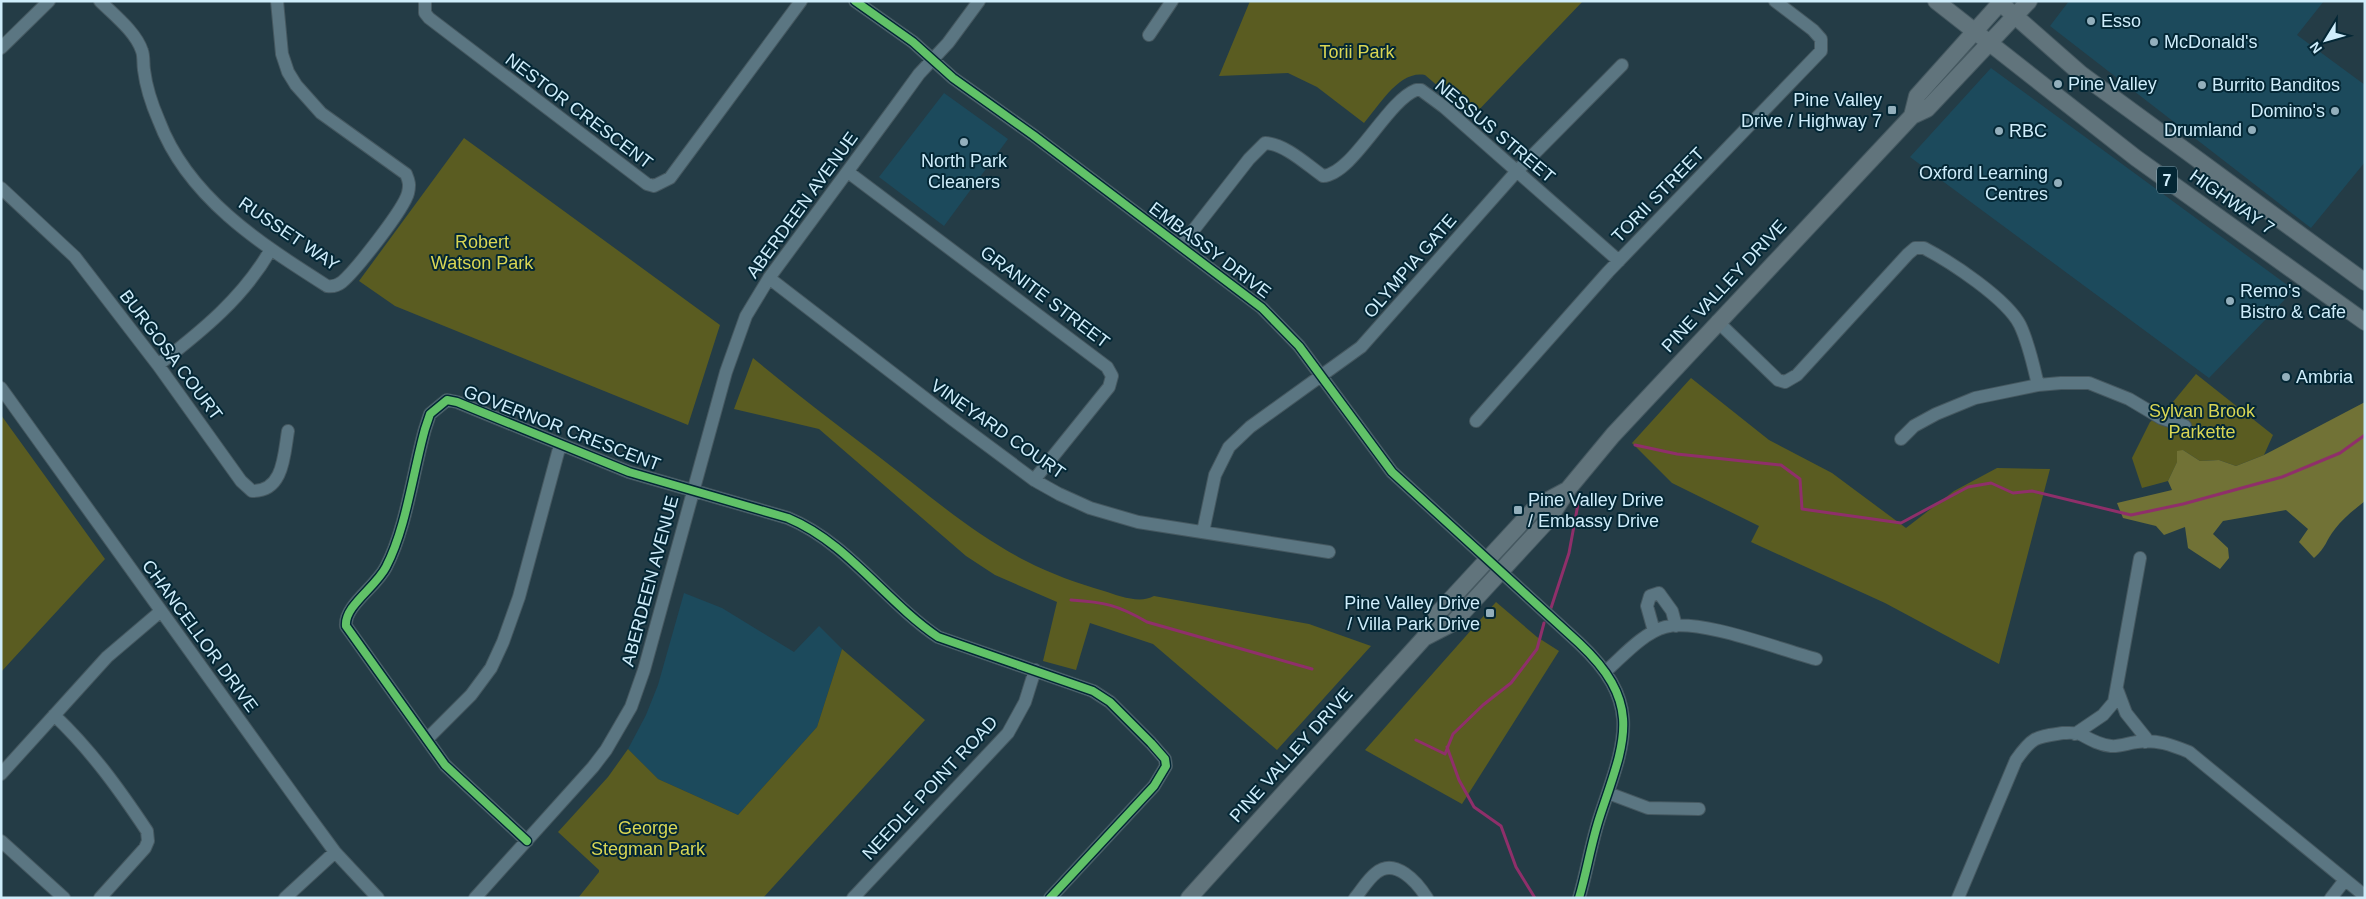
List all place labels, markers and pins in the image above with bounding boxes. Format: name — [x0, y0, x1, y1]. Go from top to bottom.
place label: Esso — [2101, 11, 2141, 31]
marker: Esso — [2085, 15, 2097, 27]
place label: McDonald's — [2164, 32, 2257, 52]
marker: McDonald's — [2148, 36, 2160, 48]
place label: Pine Valley — [2068, 74, 2157, 94]
place label: Burrito Banditos — [2212, 75, 2340, 95]
marker: Pine Valley — [2052, 78, 2064, 90]
marker: Burrito Banditos — [2196, 79, 2208, 91]
place label: Pine Valley Drive / Highway 7 — [1741, 90, 1882, 131]
place label: Domino's — [2251, 101, 2325, 121]
marker: Pine Valley Drive / Highway 7 — [1886, 104, 1898, 116]
marker: Domino's — [2329, 105, 2341, 117]
place label: Drumland — [2164, 120, 2242, 140]
place label: RBC — [2009, 121, 2047, 141]
marker: Drumland — [2246, 124, 2258, 136]
marker: RBC — [1993, 125, 2005, 137]
marker: North Park Cleaners — [958, 136, 970, 148]
place label: North Park Cleaners — [921, 151, 1008, 192]
place label: Oxford Learning Centres — [1919, 163, 2048, 204]
marker: Oxford Learning Centres — [2052, 177, 2064, 189]
place label: Remo's Bistro & Cafe — [2240, 281, 2346, 322]
marker: Remo's Bistro & Cafe — [2224, 295, 2236, 307]
place label: Ambria — [2296, 367, 2354, 387]
marker: Ambria — [2280, 371, 2292, 383]
place label: Pine Valley Drive / Embassy Drive — [1528, 490, 1664, 531]
marker: Pine Valley Drive / Embassy Drive — [1512, 504, 1524, 516]
place label: Pine Valley Drive / Villa Park Drive — [1344, 593, 1480, 634]
marker: Pine Valley Drive / Villa Park Drive — [1484, 607, 1496, 619]

